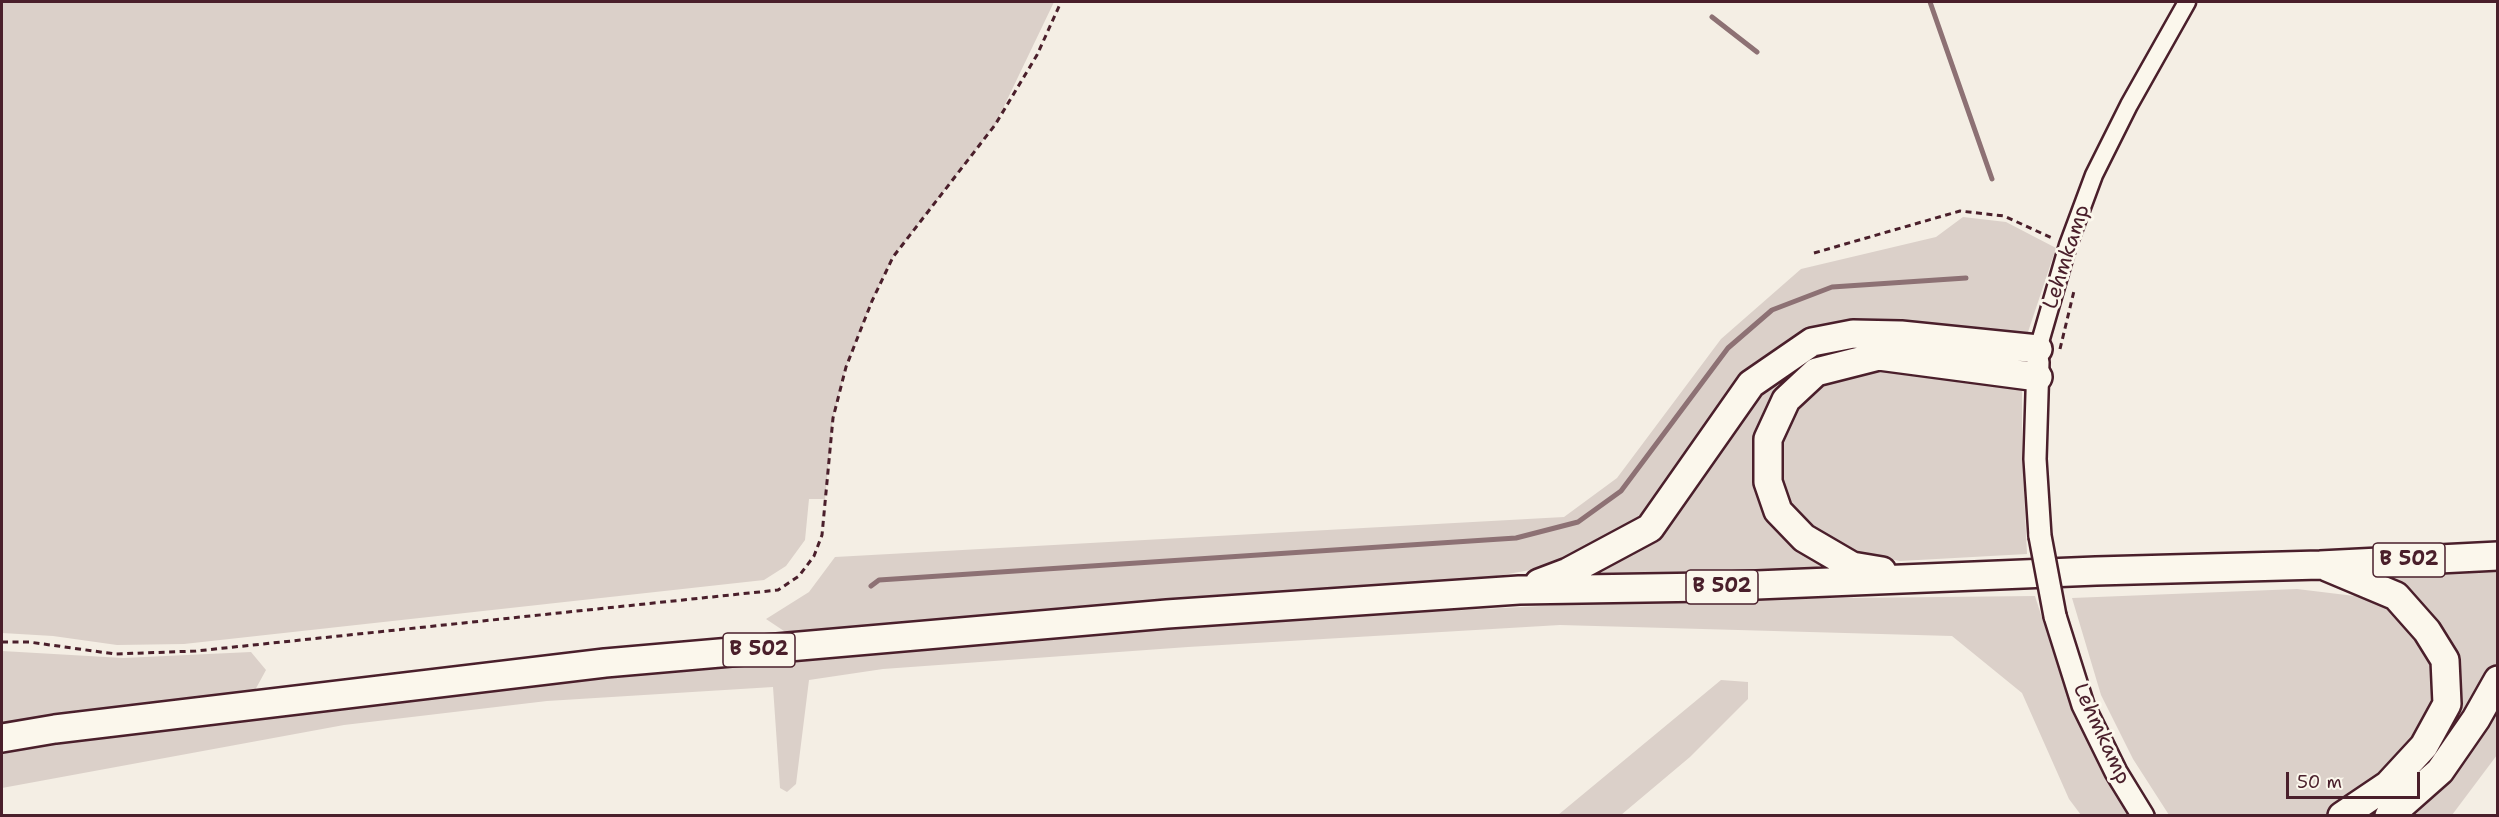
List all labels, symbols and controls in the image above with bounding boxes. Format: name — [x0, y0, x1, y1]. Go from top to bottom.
street label: Lehmkamp — [2038, 202, 2096, 312]
road number: B 502 — [2373, 543, 2445, 577]
road number: B 502 — [1686, 570, 1758, 604]
road number: B 502 — [723, 633, 795, 667]
street label: Lehmkamp — [2067, 680, 2135, 788]
scale bar — [2289, 760, 2422, 798]
text: 50 m — [2297, 770, 2342, 794]

